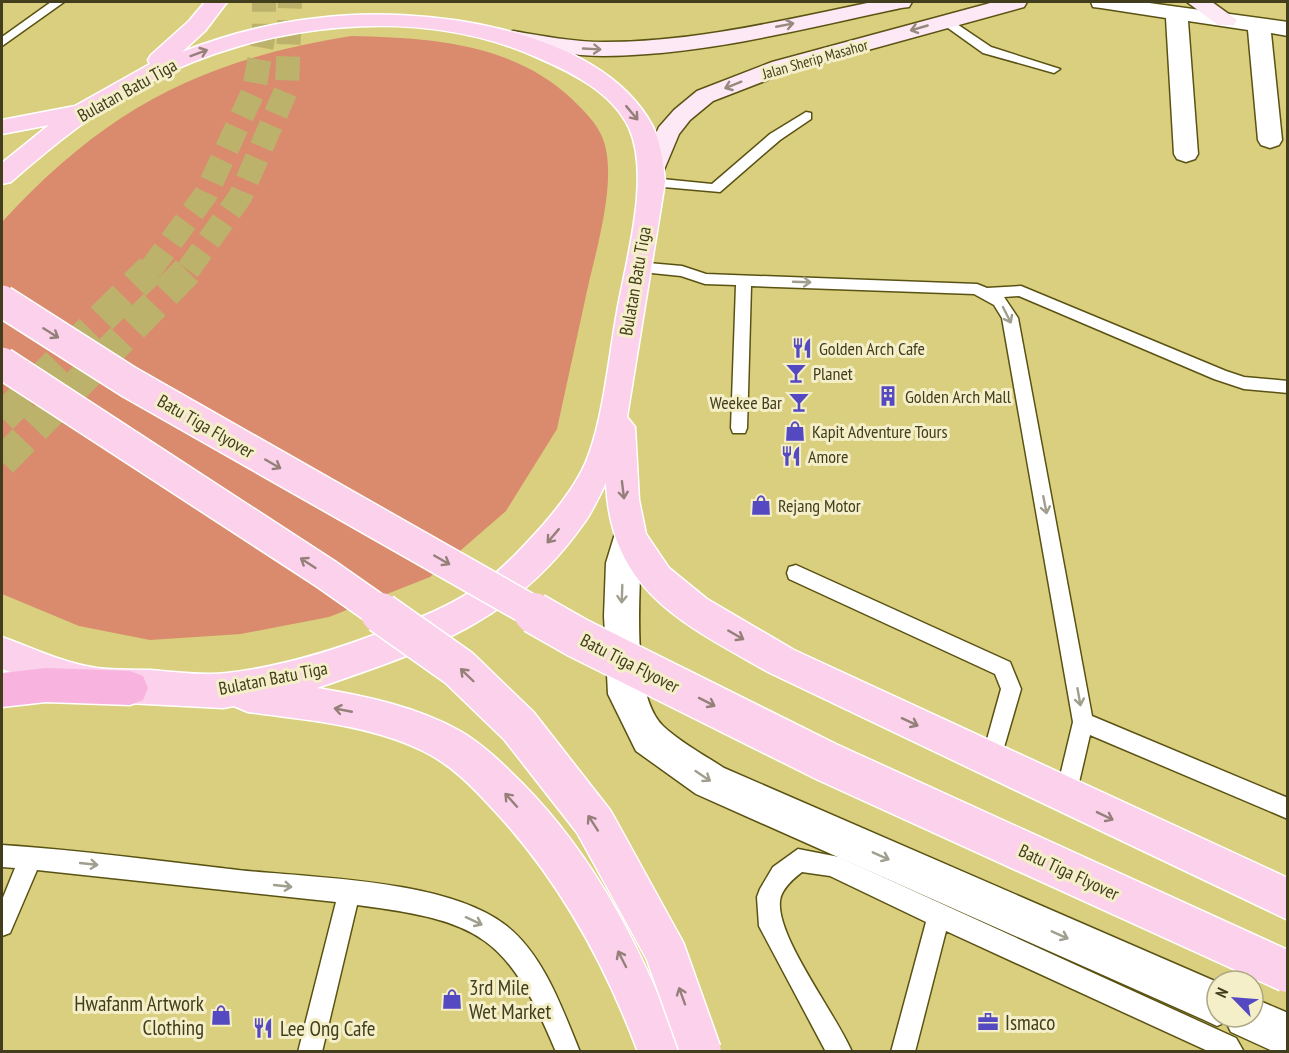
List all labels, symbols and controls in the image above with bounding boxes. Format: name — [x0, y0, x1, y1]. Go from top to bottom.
one-way arrow — [775, 19, 795, 30]
one-way arrow — [910, 23, 929, 34]
street label: Jalan Sherip Masahor — [759, 35, 871, 83]
one-way arrow — [582, 43, 602, 54]
one-way arrow — [189, 46, 208, 57]
street label: Bulatan Batu Tiga — [73, 53, 181, 127]
one-way arrow — [724, 80, 743, 91]
one-way arrow — [625, 105, 639, 120]
street label: Bulatan Batu Tiga — [614, 225, 656, 337]
one-way arrow — [792, 277, 812, 288]
one-way arrow — [1001, 306, 1013, 324]
one-way arrow — [42, 327, 59, 339]
restaurant icon: Golden Arch Cafe — [790, 336, 814, 360]
place label: Golden Arch Cafe — [819, 337, 925, 360]
bar icon: Planet — [784, 361, 808, 385]
place label: Planet — [813, 362, 853, 385]
building icon: Golden Arch Mall — [876, 384, 900, 408]
place label: Golden Arch Mall — [905, 385, 1012, 408]
street label: Batu Tiga Flyover — [154, 389, 259, 463]
bar icon: Weekee Bar — [787, 390, 811, 414]
place label: Weekee Bar — [710, 391, 782, 414]
shop icon: Kapit Adventure Tours — [783, 419, 807, 443]
place label: Kapit Adventure Tours — [812, 420, 948, 443]
restaurant icon: Amore — [779, 444, 803, 468]
place label: Amore — [808, 445, 848, 468]
one-way arrow — [264, 458, 281, 470]
one-way arrow — [618, 479, 629, 499]
shop icon: Rejang Motor — [749, 493, 773, 517]
place label: Rejang Motor — [778, 494, 861, 517]
one-way arrow — [1040, 495, 1051, 515]
one-way arrow — [546, 528, 560, 543]
one-way arrow — [433, 554, 450, 566]
one-way arrow — [300, 556, 317, 568]
one-way arrow — [616, 584, 628, 604]
street label: Batu Tiga Flyover — [577, 628, 683, 698]
one-way arrow — [727, 629, 744, 641]
street label: Bulatan Batu Tiga — [217, 656, 329, 700]
one-way arrow — [459, 668, 474, 683]
one-way arrow — [1074, 687, 1085, 707]
one-way arrow — [697, 697, 715, 708]
one-way arrow — [334, 704, 353, 715]
one-way arrow — [901, 717, 919, 729]
one-way arrow — [695, 770, 711, 782]
one-way arrow — [504, 792, 518, 807]
one-way arrow — [1096, 810, 1114, 822]
one-way arrow — [587, 815, 599, 832]
street label: Batu Tiga Flyover — [1015, 839, 1123, 905]
one-way arrow — [872, 852, 890, 863]
one-way arrow — [79, 859, 99, 870]
one-way arrow — [273, 881, 293, 892]
one-way arrow — [465, 915, 483, 927]
one-way arrow — [1050, 930, 1068, 941]
one-way arrow — [616, 950, 627, 968]
north arrow — [1205, 969, 1265, 1029]
place label: 3rd Mile Wet Market — [469, 974, 551, 1025]
text: N — [1211, 985, 1232, 1001]
shop icon: 3rd Mile Wet Market — [440, 987, 464, 1011]
one-way arrow — [675, 988, 686, 1006]
place label: Hwafanm Artwork Clothing — [74, 990, 204, 1041]
shop icon: Hwafanm Artwork Clothing — [209, 1003, 233, 1027]
place label: Ismaco — [1005, 1009, 1055, 1036]
office icon: Ismaco — [976, 1010, 1000, 1034]
place label: Lee Ong Cafe — [280, 1015, 375, 1042]
restaurant icon: Lee Ong Cafe — [251, 1016, 275, 1040]

